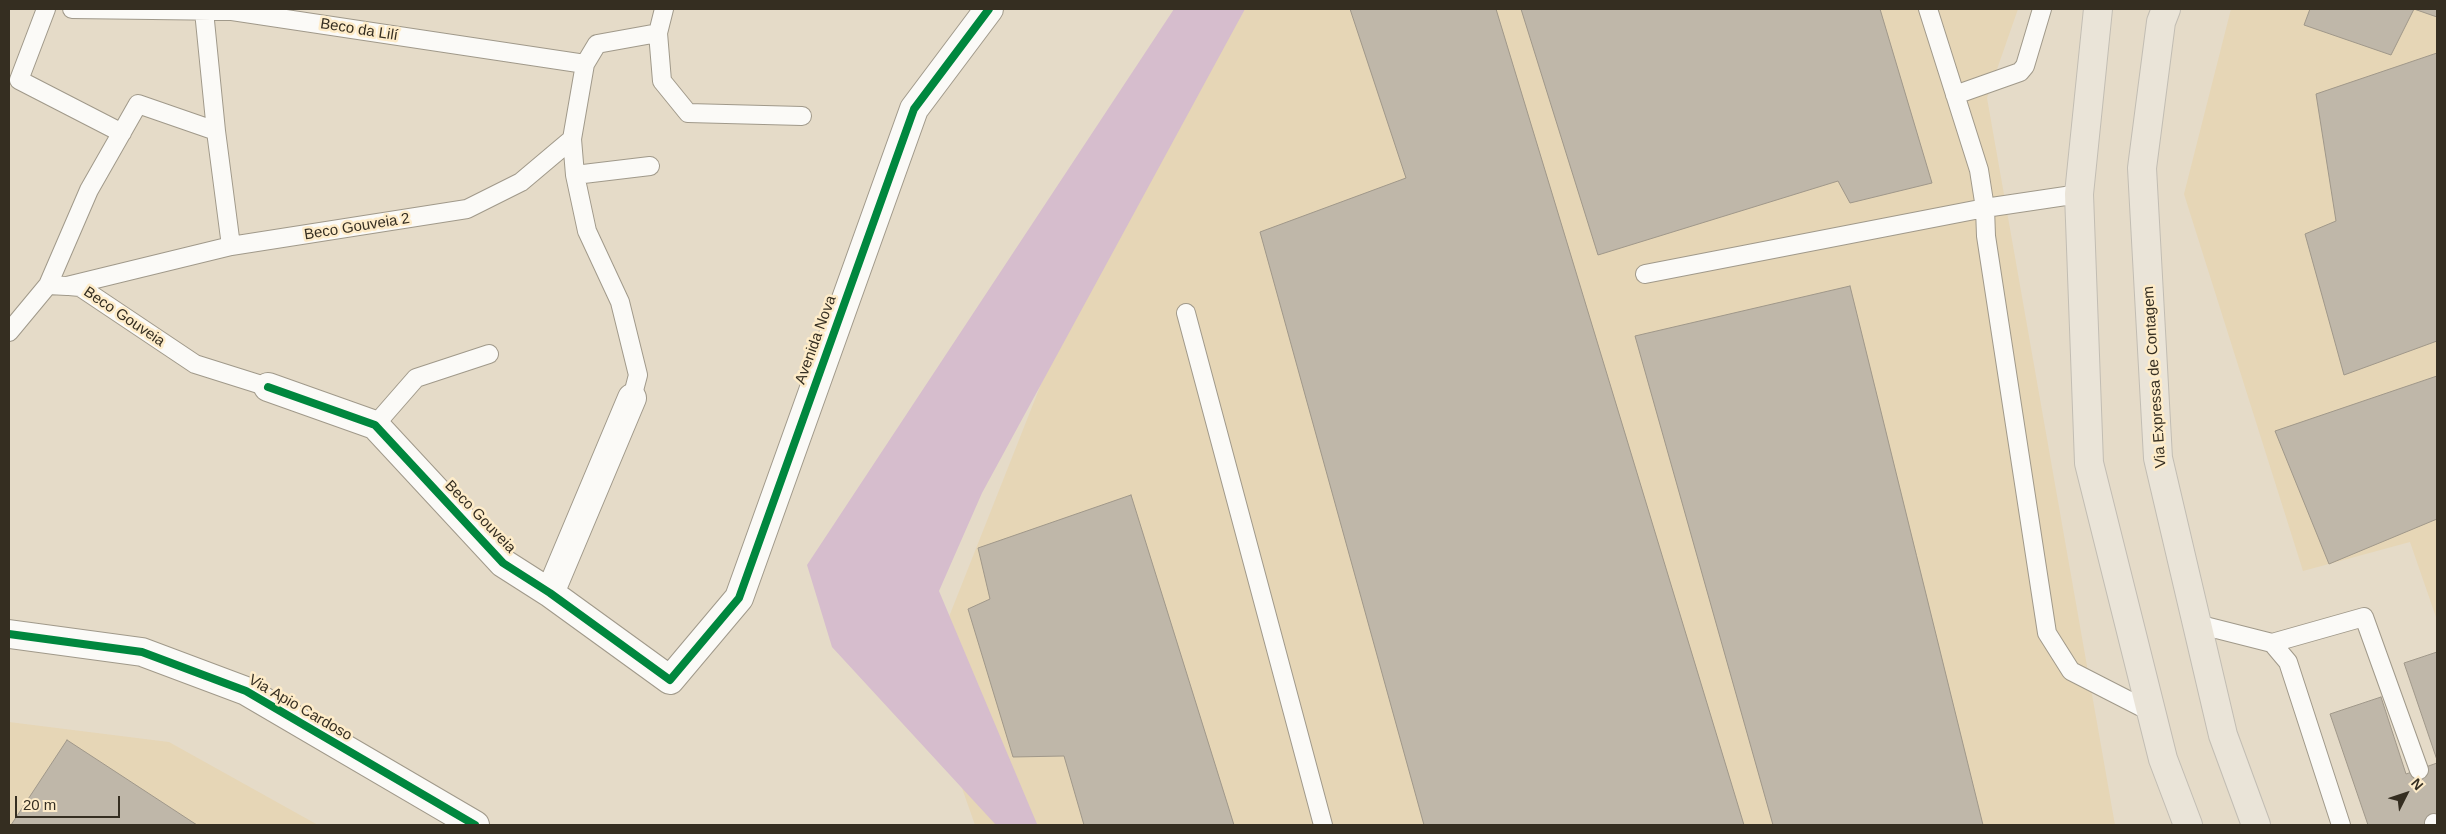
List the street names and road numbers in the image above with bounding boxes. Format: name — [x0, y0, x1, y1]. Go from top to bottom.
street label: Beco da Lilí — [319, 15, 399, 45]
street label: Beco Gouveia 2 — [303, 210, 411, 244]
street label: Beco Gouveia — [80, 283, 168, 351]
street label: Via Expressa de Contagem — [2140, 285, 2170, 469]
street label: Avenida Nova — [792, 293, 840, 387]
street label: Beco Gouveia — [441, 477, 519, 557]
street label: Via Apio Cardoso — [245, 671, 355, 745]

